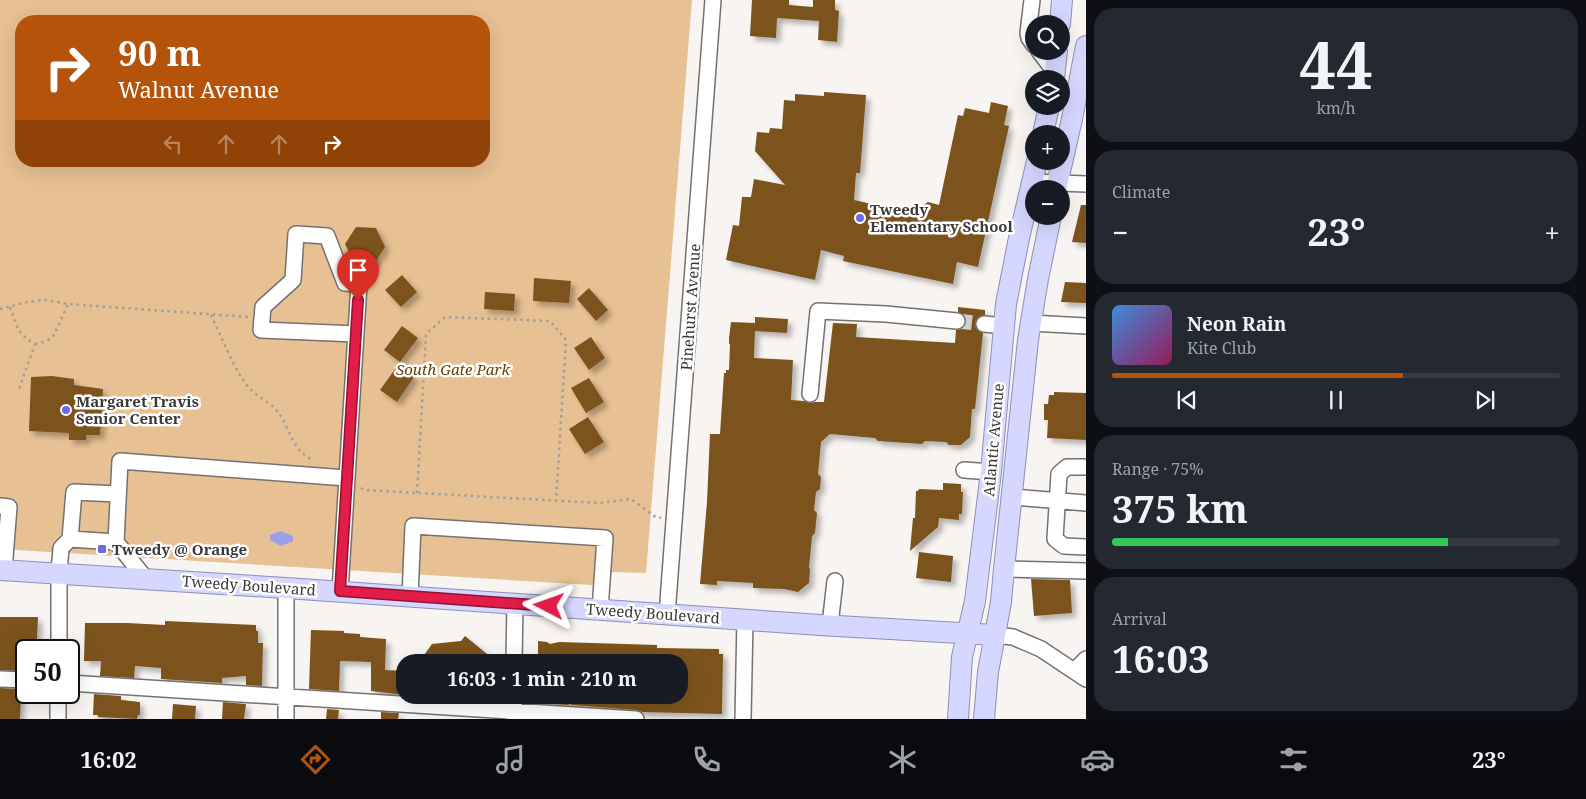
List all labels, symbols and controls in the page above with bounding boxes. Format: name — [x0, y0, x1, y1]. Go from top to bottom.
map controls — [1025, 15, 1070, 225]
button: search — [1025, 15, 1070, 60]
text: 44 — [1299, 20, 1373, 108]
text: 90 m — [118, 29, 201, 76]
icon: right — [35, 35, 100, 100]
button: layers — [1025, 70, 1070, 115]
text: Walnut Avenue — [118, 74, 279, 104]
text: km/h — [1316, 97, 1356, 119]
button: + — [1025, 125, 1070, 170]
icon: left — [159, 130, 187, 158]
icon: ahead — [212, 130, 240, 158]
icon: ahead — [265, 130, 293, 158]
icon: right — [318, 130, 346, 158]
button: − — [1025, 180, 1070, 225]
text: Climate — [1112, 181, 1170, 203]
place label: Tweedy Elementary School — [870, 199, 1014, 236]
text: 23° — [1307, 205, 1365, 257]
marker: Tweedy Elementary School — [854, 212, 866, 224]
text: − — [1112, 213, 1128, 251]
text: + — [1544, 213, 1560, 251]
street label: Pinehurst Avenue — [676, 243, 704, 371]
pin — [337, 249, 379, 300]
icon: arrive — [344, 256, 372, 284]
text: Neon Rain — [1187, 311, 1286, 337]
text: Kite Club — [1187, 337, 1256, 359]
park label: South Gate Park — [396, 359, 510, 379]
street label: Atlantic Avenue — [978, 383, 1008, 497]
icon: previous — [1173, 386, 1201, 414]
icon: pause — [1322, 386, 1350, 414]
icon: next — [1471, 386, 1499, 414]
place label: Margaret Travis Senior Center — [76, 391, 199, 428]
marker: Margaret Travis Senior Center — [60, 404, 72, 416]
text: Range · 75% — [1112, 458, 1204, 480]
text: 375 km — [1112, 482, 1248, 534]
place label: Tweedy @ Orange — [112, 539, 247, 559]
marker: Tweedy @ Orange — [96, 543, 108, 555]
street label: Tweedy Boulevard — [182, 570, 316, 600]
position arrow — [522, 579, 574, 631]
street label: Tweedy Boulevard — [586, 598, 720, 628]
text: Arrival — [1112, 608, 1167, 630]
text: 16:03 — [1112, 632, 1209, 684]
speed limit sign: 50 — [15, 639, 80, 704]
text: 16:03 · 1 min · 210 m — [447, 666, 637, 692]
icon: directions — [298, 742, 333, 777]
icon: music — [493, 742, 528, 777]
icon: phone — [689, 742, 724, 777]
icon: climate — [885, 742, 920, 777]
icon: car — [1080, 742, 1115, 777]
icon: filters — [1276, 742, 1311, 777]
text: 16:02 — [80, 744, 137, 774]
text: 23° — [1472, 744, 1506, 774]

